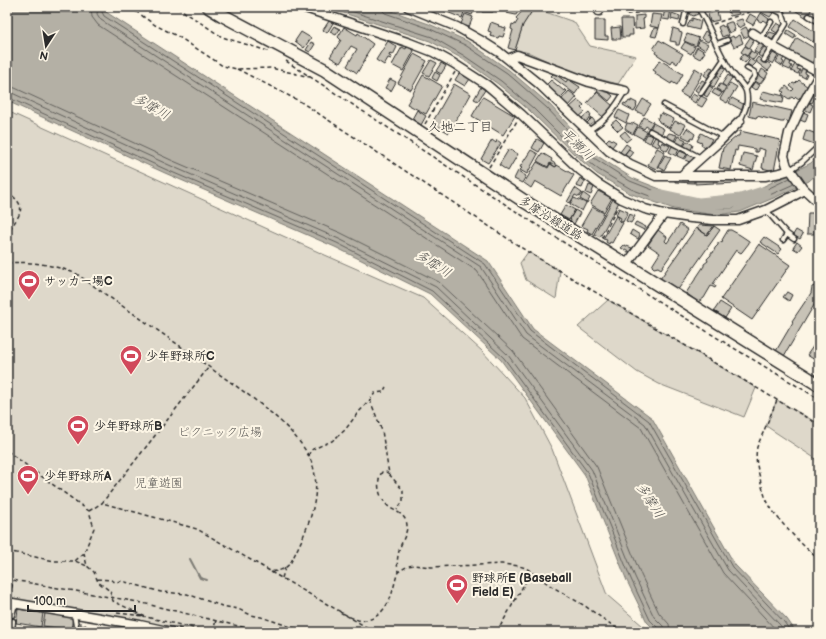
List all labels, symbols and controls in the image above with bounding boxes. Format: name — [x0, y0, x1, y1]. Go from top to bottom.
north arrow — [26, 26, 66, 66]
text: N — [39, 48, 49, 63]
water label: 多摩川 — [131, 90, 172, 123]
district label: 久地二丁目 — [427, 119, 493, 135]
water label: 平瀬川 — [558, 125, 597, 164]
street label: 多摩沿線道路 — [516, 193, 585, 244]
water label: 多摩川 — [413, 247, 454, 281]
sports icon: サッカー場C — [16, 268, 42, 301]
place label: サッカー場C — [44, 274, 113, 289]
sports icon: 少年野球所C — [118, 343, 144, 376]
place label: 少年野球所C — [146, 349, 215, 364]
sports icon: 少年野球所B — [65, 413, 91, 446]
place label: 少年野球所B — [94, 419, 163, 434]
park label: ピクニック広場 — [178, 425, 262, 440]
sports icon: 少年野球所A — [15, 463, 41, 496]
place label: 少年野球所A — [44, 469, 112, 484]
park label: 児童遊園 — [135, 476, 183, 491]
water label: 多摩川 — [633, 480, 667, 521]
place label: 野球所E (Baseball Field E) — [472, 571, 571, 600]
sports icon: 野球所E (Baseball Field E) — [444, 572, 470, 605]
scale bar — [28, 587, 135, 613]
text: 100 m — [34, 594, 66, 609]

